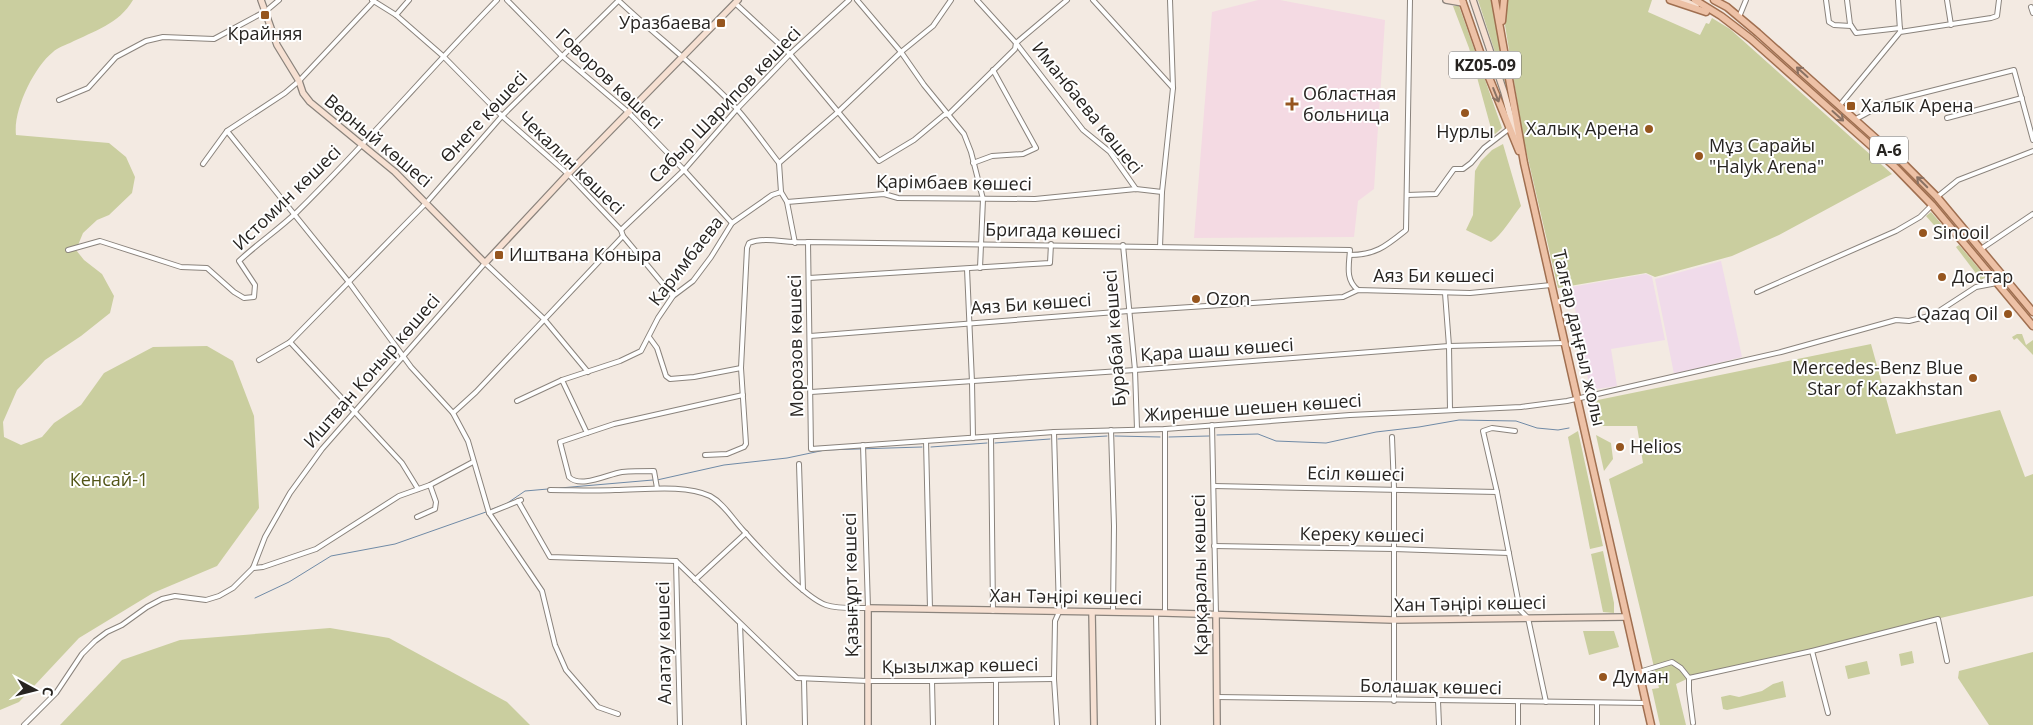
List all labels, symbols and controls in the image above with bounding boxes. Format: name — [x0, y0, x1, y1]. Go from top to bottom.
marker: Крайняя — [259, 9, 271, 21]
place label: Уразбаева — [619, 10, 711, 34]
marker: Уразбаева — [715, 17, 727, 29]
place label: Крайняя — [228, 21, 302, 45]
street label: Сабыр Шарипов көшесі — [643, 21, 806, 188]
street label: Говоров көшесі — [551, 23, 668, 134]
street label: Иманбаева көшесі — [1027, 36, 1149, 178]
road number: KZ05-09 — [1449, 52, 1521, 78]
street label: Өнеге көшесі — [434, 65, 532, 167]
one-way arrow — [1796, 66, 1809, 77]
place label: Областная больница — [1303, 81, 1396, 126]
street label: Верный көшесі — [320, 88, 437, 192]
one-way arrow — [1493, 88, 1502, 103]
place label: Халык Арена — [1861, 93, 1973, 117]
marker: Областная больница — [1285, 97, 1299, 111]
marker: Халык Арена — [1845, 100, 1857, 112]
street label: Чекалин көшесі — [513, 105, 630, 219]
marker: Нурлы — [1459, 107, 1471, 119]
one-way arrow — [1831, 110, 1844, 122]
place label: Халық Арена — [1526, 116, 1639, 140]
place label: Нурлы — [1436, 119, 1494, 143]
marker: Халық Арена — [1643, 123, 1655, 135]
place label: Мұз Сарайы "Halyk Arena" — [1709, 133, 1824, 178]
road number: A-6 — [1870, 136, 1908, 164]
street label: Истомин көшесі — [227, 139, 346, 255]
marker: Мұз Сарайы "Halyk Arena" — [1693, 150, 1705, 162]
street label: Қарімбаев көшесі — [876, 169, 1032, 195]
one-way arrow — [1916, 176, 1928, 188]
street label: Каримбаева — [643, 211, 728, 310]
street label: Бригада көшесі — [985, 217, 1121, 243]
place label: Sinooil — [1933, 220, 1989, 244]
marker: Sinooil — [1917, 227, 1929, 239]
place label: Иштвана Коныра — [509, 242, 662, 266]
street label: Талғар даңғыл жолы — [1548, 247, 1612, 428]
marker: Иштвана Коныра — [493, 249, 505, 261]
street label: Аяз Би көшесі — [1373, 263, 1495, 287]
place label: Достар — [1952, 264, 2013, 288]
street label: Бурабай көшесі — [1097, 269, 1131, 407]
marker: Достар — [1936, 271, 1948, 283]
street label: Морозов көшесі — [782, 274, 808, 418]
place label: Ozon — [1206, 286, 1250, 310]
street label: Аяз Би көшесі — [970, 287, 1092, 319]
street label: Иштван Коныр көшесі — [298, 288, 445, 452]
marker: Ozon — [1190, 293, 1202, 305]
place label: Qazaq Oil — [1917, 301, 1998, 325]
marker: Qazaq Oil — [2002, 308, 2014, 320]
street label: Қара шаш көшесі — [1139, 332, 1294, 366]
place label: Mercedes-Benz Blue Star of Kazakhstan — [1792, 355, 1963, 400]
marker: Mercedes-Benz Blue Star of Kazakhstan — [1967, 372, 1979, 384]
street label: Жиренше шешен көшесі — [1144, 387, 1362, 427]
place label: Helios — [1630, 434, 1682, 458]
marker: Helios — [1614, 441, 1626, 453]
street label: Есіл көшесі — [1307, 460, 1405, 486]
park label: Кенсай-1 — [70, 467, 148, 491]
street label: Қарқаралы көшесі — [1186, 494, 1212, 656]
street label: Қазығұрт көшесі — [837, 512, 863, 658]
street label: Кереку көшесі — [1300, 521, 1425, 547]
street label: Алатау көшесі — [650, 581, 676, 705]
street label: Хан Тәңірі көшесі — [990, 583, 1142, 609]
street label: Хан Тәңірі көшесі — [1394, 590, 1546, 616]
street label: Қызылжар көшесі — [881, 652, 1039, 678]
place label: Думан — [1613, 664, 1669, 688]
north arrow — [10, 665, 60, 715]
marker: Думан — [1597, 671, 1609, 683]
street label: Болашақ көшесі — [1360, 673, 1502, 699]
text: С — [38, 686, 58, 697]

